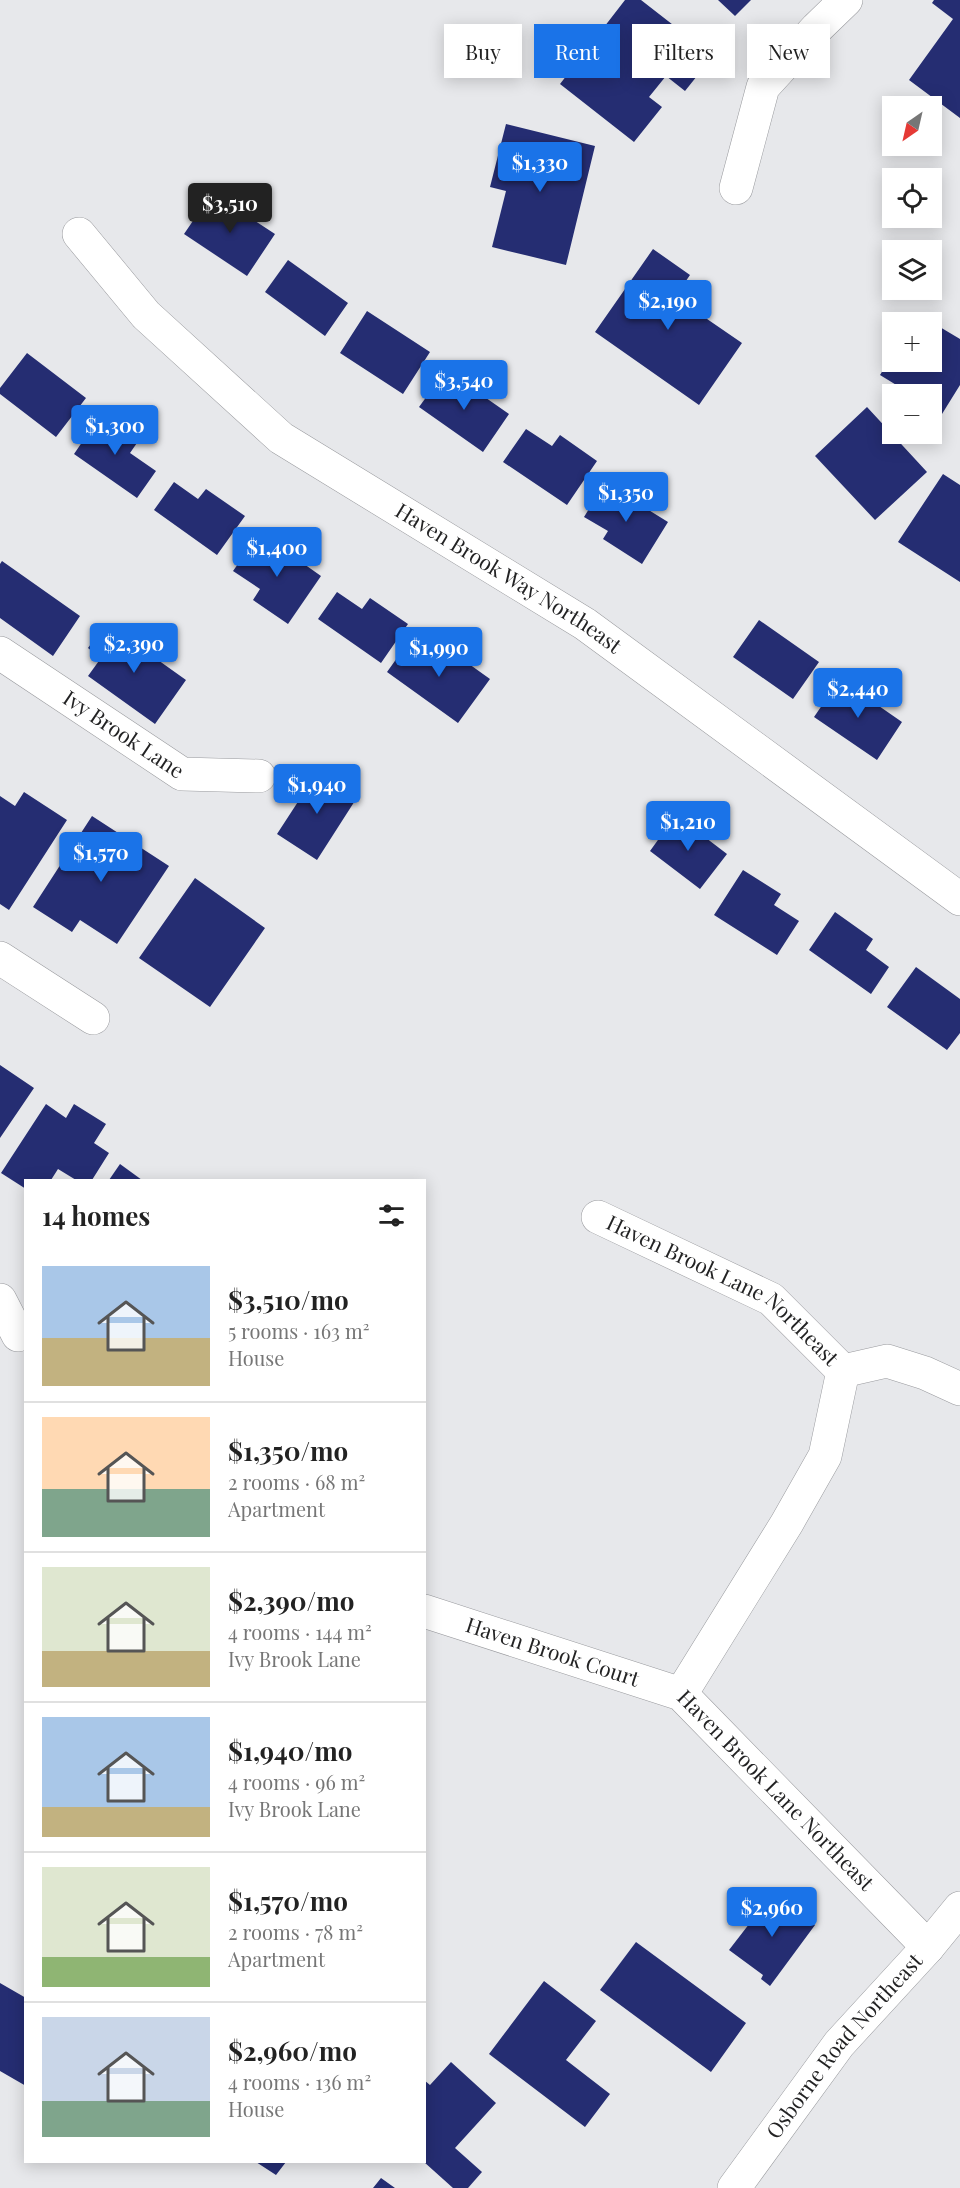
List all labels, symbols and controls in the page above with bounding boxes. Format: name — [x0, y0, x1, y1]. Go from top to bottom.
chip: Buy — [444, 24, 522, 78]
chip: Rent — [534, 24, 620, 78]
chip: Filters — [632, 24, 735, 78]
chip: New — [747, 24, 830, 78]
north arrow — [882, 96, 942, 156]
map controls — [882, 96, 942, 444]
pin: $1,330 — [491, 142, 589, 193]
text: $1,330 — [512, 148, 568, 175]
button: locate — [882, 168, 942, 228]
pin: $3,510 — [181, 183, 279, 234]
text: $3,510 — [202, 189, 258, 216]
button: layers — [882, 240, 942, 300]
pin: $2,190 — [619, 280, 717, 331]
text: $2,190 — [639, 286, 697, 313]
button: + — [882, 312, 942, 372]
pin: $3,540 — [415, 360, 513, 411]
text: $3,540 — [435, 366, 493, 393]
button: − — [882, 384, 942, 444]
pin: $1,300 — [66, 405, 164, 456]
text: $1,300 — [85, 411, 145, 438]
pin: $1,350 — [577, 472, 675, 523]
text: $1,350 — [598, 478, 654, 505]
street label: Haven Brook Way Northeast — [391, 495, 629, 659]
pin: $1,400 — [228, 527, 326, 578]
text: $1,400 — [247, 533, 307, 560]
pin: $2,390 — [85, 623, 183, 674]
pin: $1,990 — [390, 627, 488, 678]
text: $2,390 — [104, 629, 164, 656]
text: $1,990 — [409, 633, 469, 660]
pin: $2,440 — [809, 668, 907, 719]
text: $2,440 — [827, 674, 889, 701]
street label: Ivy Brook Lane — [58, 683, 190, 784]
pin: $1,940 — [268, 764, 366, 815]
text: $1,940 — [288, 770, 346, 797]
pin: $1,210 — [639, 801, 737, 852]
text: $1,210 — [660, 807, 716, 834]
pin: $1,570 — [52, 832, 150, 883]
text: $1,570 — [73, 838, 129, 865]
text: 14 homes — [42, 1198, 150, 1233]
icon: filters — [375, 1199, 408, 1232]
street label: Haven Brook Lane Northeast — [603, 1207, 846, 1371]
text: $3,510/mo — [228, 1282, 349, 1317]
icon: home — [90, 1290, 162, 1362]
text: 5 rooms · 163 m² — [228, 1317, 370, 1344]
text: House — [228, 1344, 284, 1371]
text: $1,350/mo — [228, 1433, 348, 1468]
icon: home — [90, 1441, 162, 1513]
text: 2 rooms · 68 m² — [228, 1468, 365, 1495]
text: Apartment — [228, 1495, 325, 1522]
text: $2,390/mo — [228, 1583, 354, 1618]
icon: home — [90, 1591, 162, 1663]
street label: Haven Brook Court — [463, 1609, 644, 1692]
text: 4 rooms · 144 m² — [228, 1618, 372, 1645]
text: Ivy Brook Lane — [228, 1645, 361, 1672]
street label: Haven Brook Lane Northeast — [672, 1683, 882, 1896]
text: $1,940/mo — [228, 1733, 352, 1768]
icon: home — [90, 1741, 162, 1813]
text: 4 rooms · 96 m² — [228, 1768, 365, 1795]
text: Ivy Brook Lane — [228, 1795, 361, 1822]
text: $1,570/mo — [228, 1883, 348, 1918]
pin: $2,960 — [723, 1887, 821, 1938]
icon: home — [90, 1891, 162, 1963]
text: $2,960 — [741, 1893, 803, 1920]
text: 2 rooms · 78 m² — [228, 1918, 363, 1945]
text: Apartment — [228, 1945, 325, 1972]
street label: Osborne Road Northeast — [759, 1946, 928, 2143]
text: $2,960/mo — [228, 2033, 357, 2068]
icon: home — [90, 2041, 162, 2113]
text: 4 rooms · 136 m² — [228, 2068, 371, 2095]
text: House — [228, 2095, 284, 2122]

